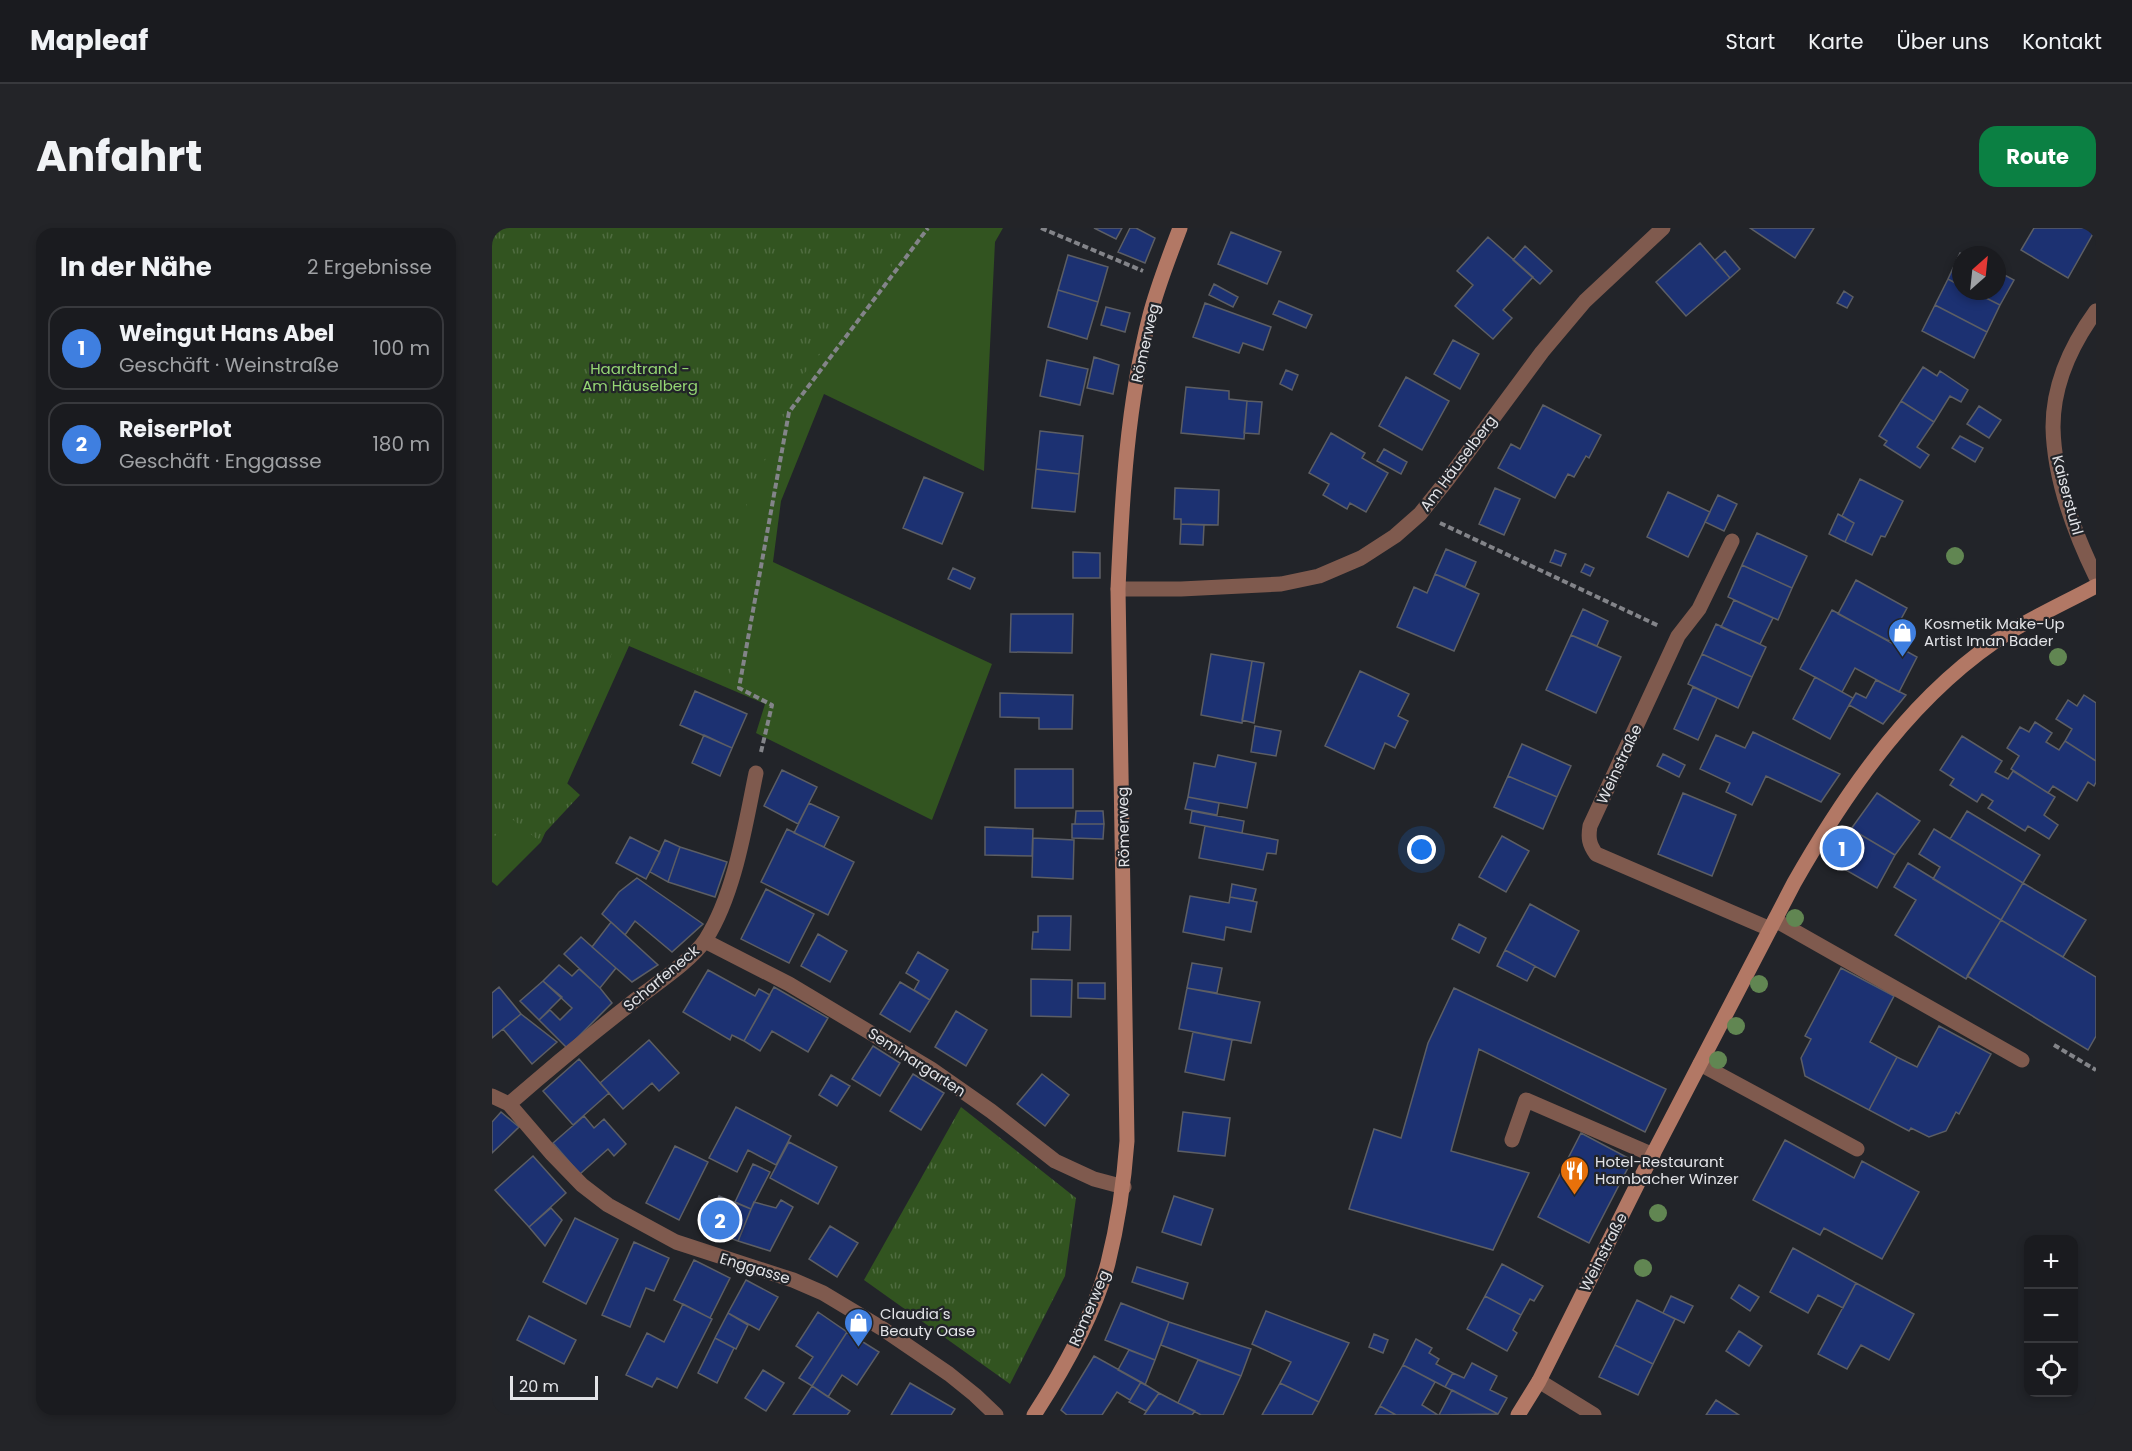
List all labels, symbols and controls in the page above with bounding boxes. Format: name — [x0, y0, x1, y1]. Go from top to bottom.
text: Mapleaf — [30, 21, 148, 60]
text: Start — [1726, 27, 1775, 56]
text: Karte — [1808, 27, 1864, 56]
text: Über uns — [1897, 27, 1989, 56]
text: Kontakt — [2022, 27, 2102, 56]
button: Route — [1979, 126, 2096, 187]
text: Anfahrt — [36, 127, 202, 186]
north arrow — [1952, 246, 2006, 300]
text: In der Nähe — [60, 249, 212, 285]
text: 2 Ergebnisse — [307, 253, 432, 281]
street label: Römerweg — [1126, 301, 1164, 385]
text: Weingut Hans Abel — [119, 318, 334, 349]
text: 1 — [78, 334, 85, 362]
text: 100 m — [373, 334, 430, 362]
text: Geschäft · Weinstraße — [119, 351, 339, 379]
park label: Haardtrand - Am Häuselberg — [582, 358, 698, 396]
street label: Am Häuselberg — [1415, 410, 1501, 516]
text: ReiserPlot — [119, 414, 232, 445]
text: 2 — [76, 430, 87, 458]
text: 180 m — [372, 430, 430, 458]
text: Geschäft · Enggasse — [119, 447, 322, 475]
street label: Kaiserstuhl — [2047, 453, 2089, 537]
place label: Kosmetik Make-Up Artist Iman Bader — [1924, 613, 2065, 651]
shop icon: Kosmetik Make-Up Artist Iman Bader — [1887, 616, 1919, 658]
street label: Weinstraße — [1591, 721, 1647, 807]
street label: Römerweg — [1112, 786, 1134, 868]
pin: 1 — [1822, 826, 1862, 870]
your location — [1407, 835, 1436, 864]
street label: Scharfeneck — [619, 940, 704, 1016]
street label: Seminargarten — [864, 1022, 970, 1102]
place label: Hotel-Restaurant Hambacher Winzer — [1595, 1151, 1739, 1189]
restaurant icon: Hotel-Restaurant Hambacher Winzer — [1558, 1154, 1590, 1196]
pin: 2 — [700, 1198, 740, 1242]
street label: Weinstraße — [1574, 1209, 1632, 1295]
map controls — [2024, 1235, 2078, 1397]
button: + — [2024, 1235, 2078, 1289]
street label: Enggasse — [717, 1247, 793, 1289]
street label: Römerweg — [1064, 1267, 1114, 1349]
button: − — [2024, 1289, 2078, 1343]
place label: Claudia´s Beauty Oase — [880, 1303, 975, 1341]
shop icon: Claudia´s Beauty Oase — [843, 1306, 875, 1348]
button: locate — [2024, 1343, 2078, 1397]
scale bar — [510, 1373, 598, 1400]
text: 20 m — [519, 1375, 559, 1398]

